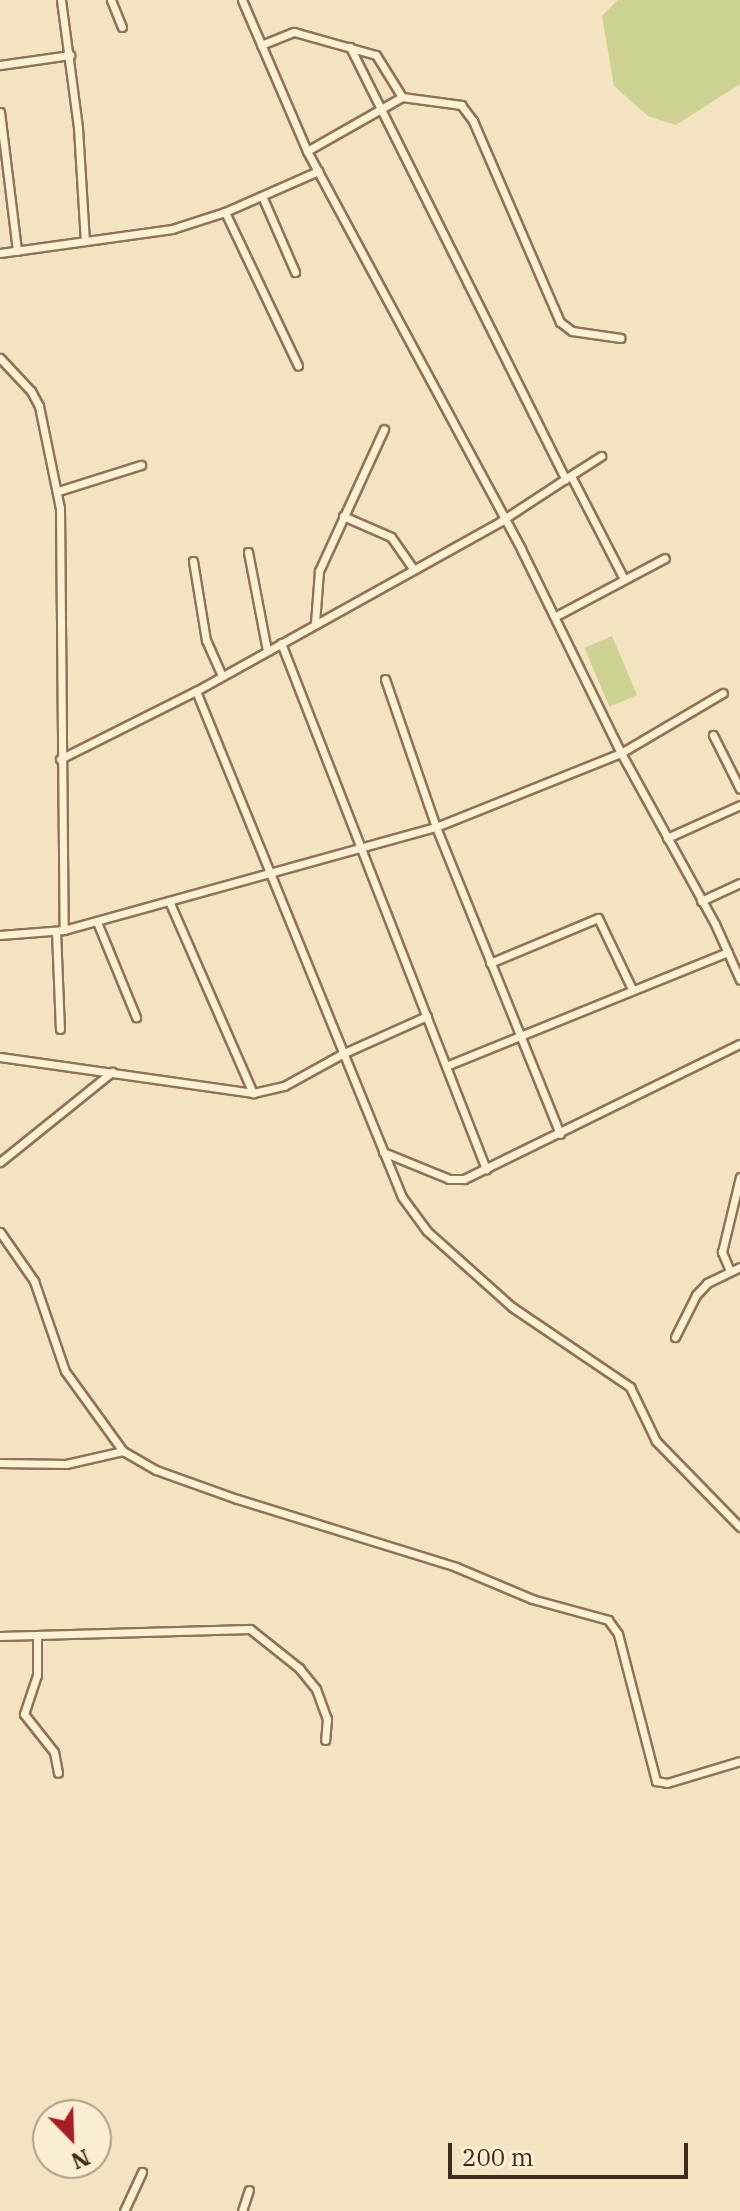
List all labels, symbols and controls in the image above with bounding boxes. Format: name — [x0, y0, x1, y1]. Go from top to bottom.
north arrow — [32, 2099, 112, 2179]
scale bar — [452, 2127, 692, 2177]
text: 200 m — [462, 2141, 534, 2173]
text: N — [67, 2143, 94, 2176]

